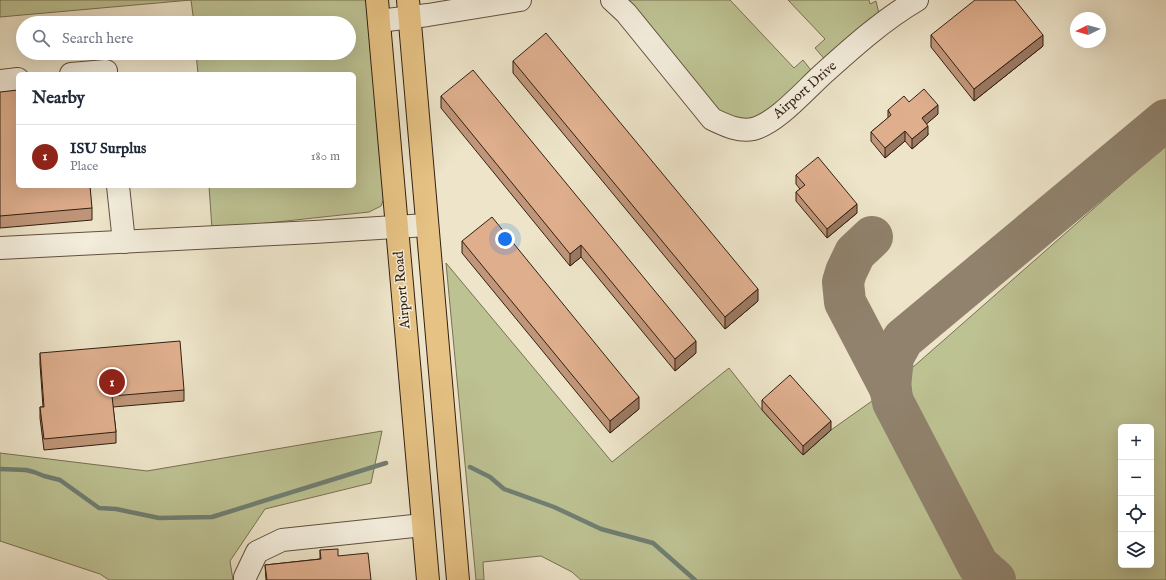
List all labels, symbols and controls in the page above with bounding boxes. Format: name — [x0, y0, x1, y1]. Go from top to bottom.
north arrow — [1070, 12, 1106, 48]
search box — [16, 16, 356, 60]
icon: search — [30, 27, 52, 49]
text: Search here — [62, 29, 133, 48]
street label: Airport Drive — [769, 57, 841, 123]
text: Nearby — [32, 88, 85, 109]
text: ISU Surplus — [70, 139, 146, 158]
text: 1 — [43, 148, 47, 165]
text: 180 m — [311, 148, 340, 165]
text: Place — [70, 158, 98, 175]
your location — [495, 229, 515, 249]
street label: Airport Road — [390, 250, 414, 331]
pin: 1 — [99, 367, 125, 397]
map controls — [1118, 424, 1154, 568]
button: + — [1118, 424, 1154, 460]
button: − — [1118, 460, 1154, 496]
button: locate — [1118, 496, 1154, 532]
button: layers — [1118, 532, 1154, 568]

